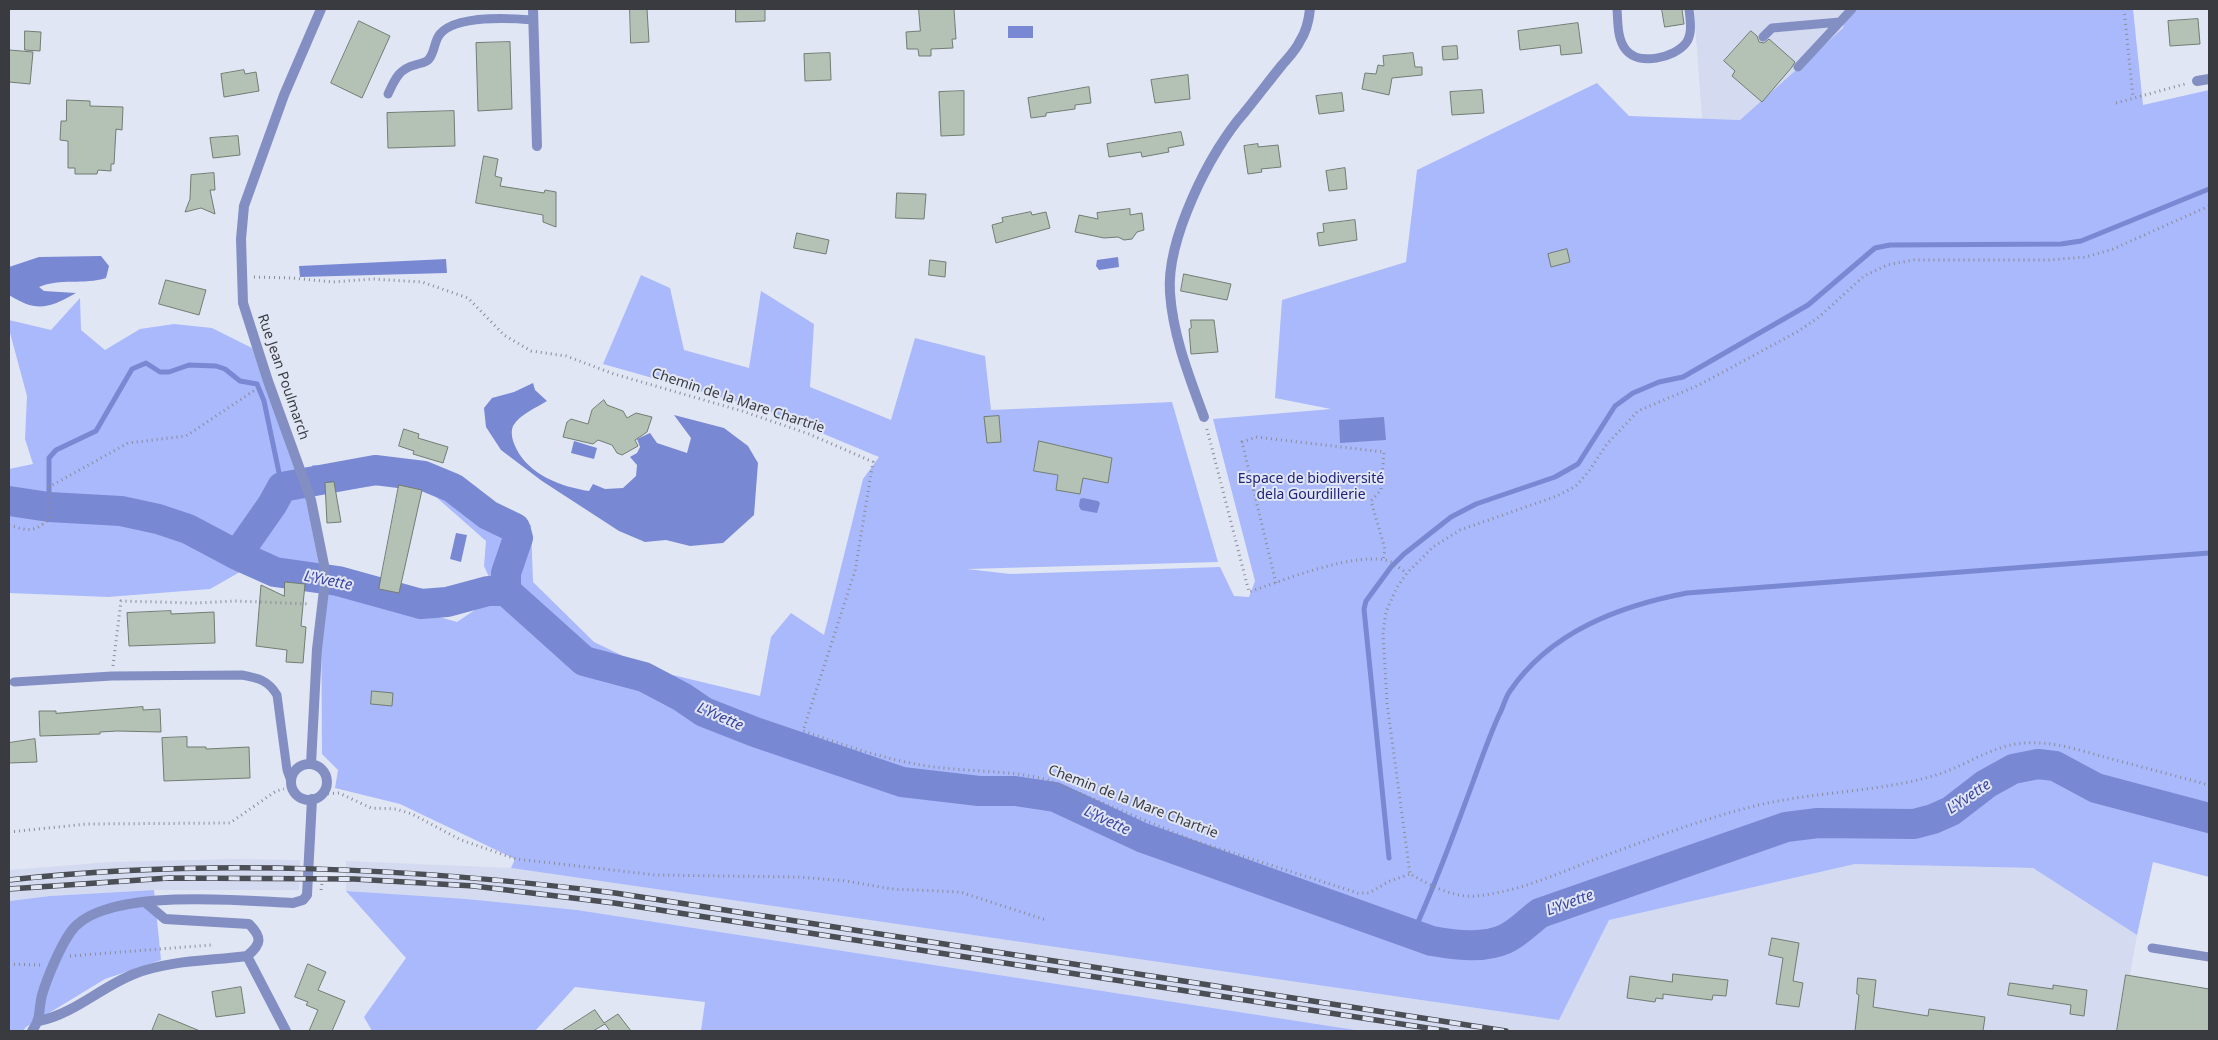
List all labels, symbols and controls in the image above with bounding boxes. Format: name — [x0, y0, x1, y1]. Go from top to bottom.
street label: Rue Jean Poulmarch — [254, 312, 312, 442]
street label: Chemin de la Mare Chartrie — [649, 365, 827, 437]
park label: Espace de biodiversité dela Gourdillerie — [1238, 471, 1384, 504]
water label: L'Yvette — [302, 567, 354, 595]
water label: L'Yvette — [694, 699, 746, 735]
street label: Chemin de la Mare Chartrie — [1046, 762, 1220, 842]
water label: L'Yvette — [1944, 776, 1994, 818]
water label: L'Yvette — [1081, 802, 1133, 840]
water label: L'Yvette — [1544, 886, 1596, 920]

